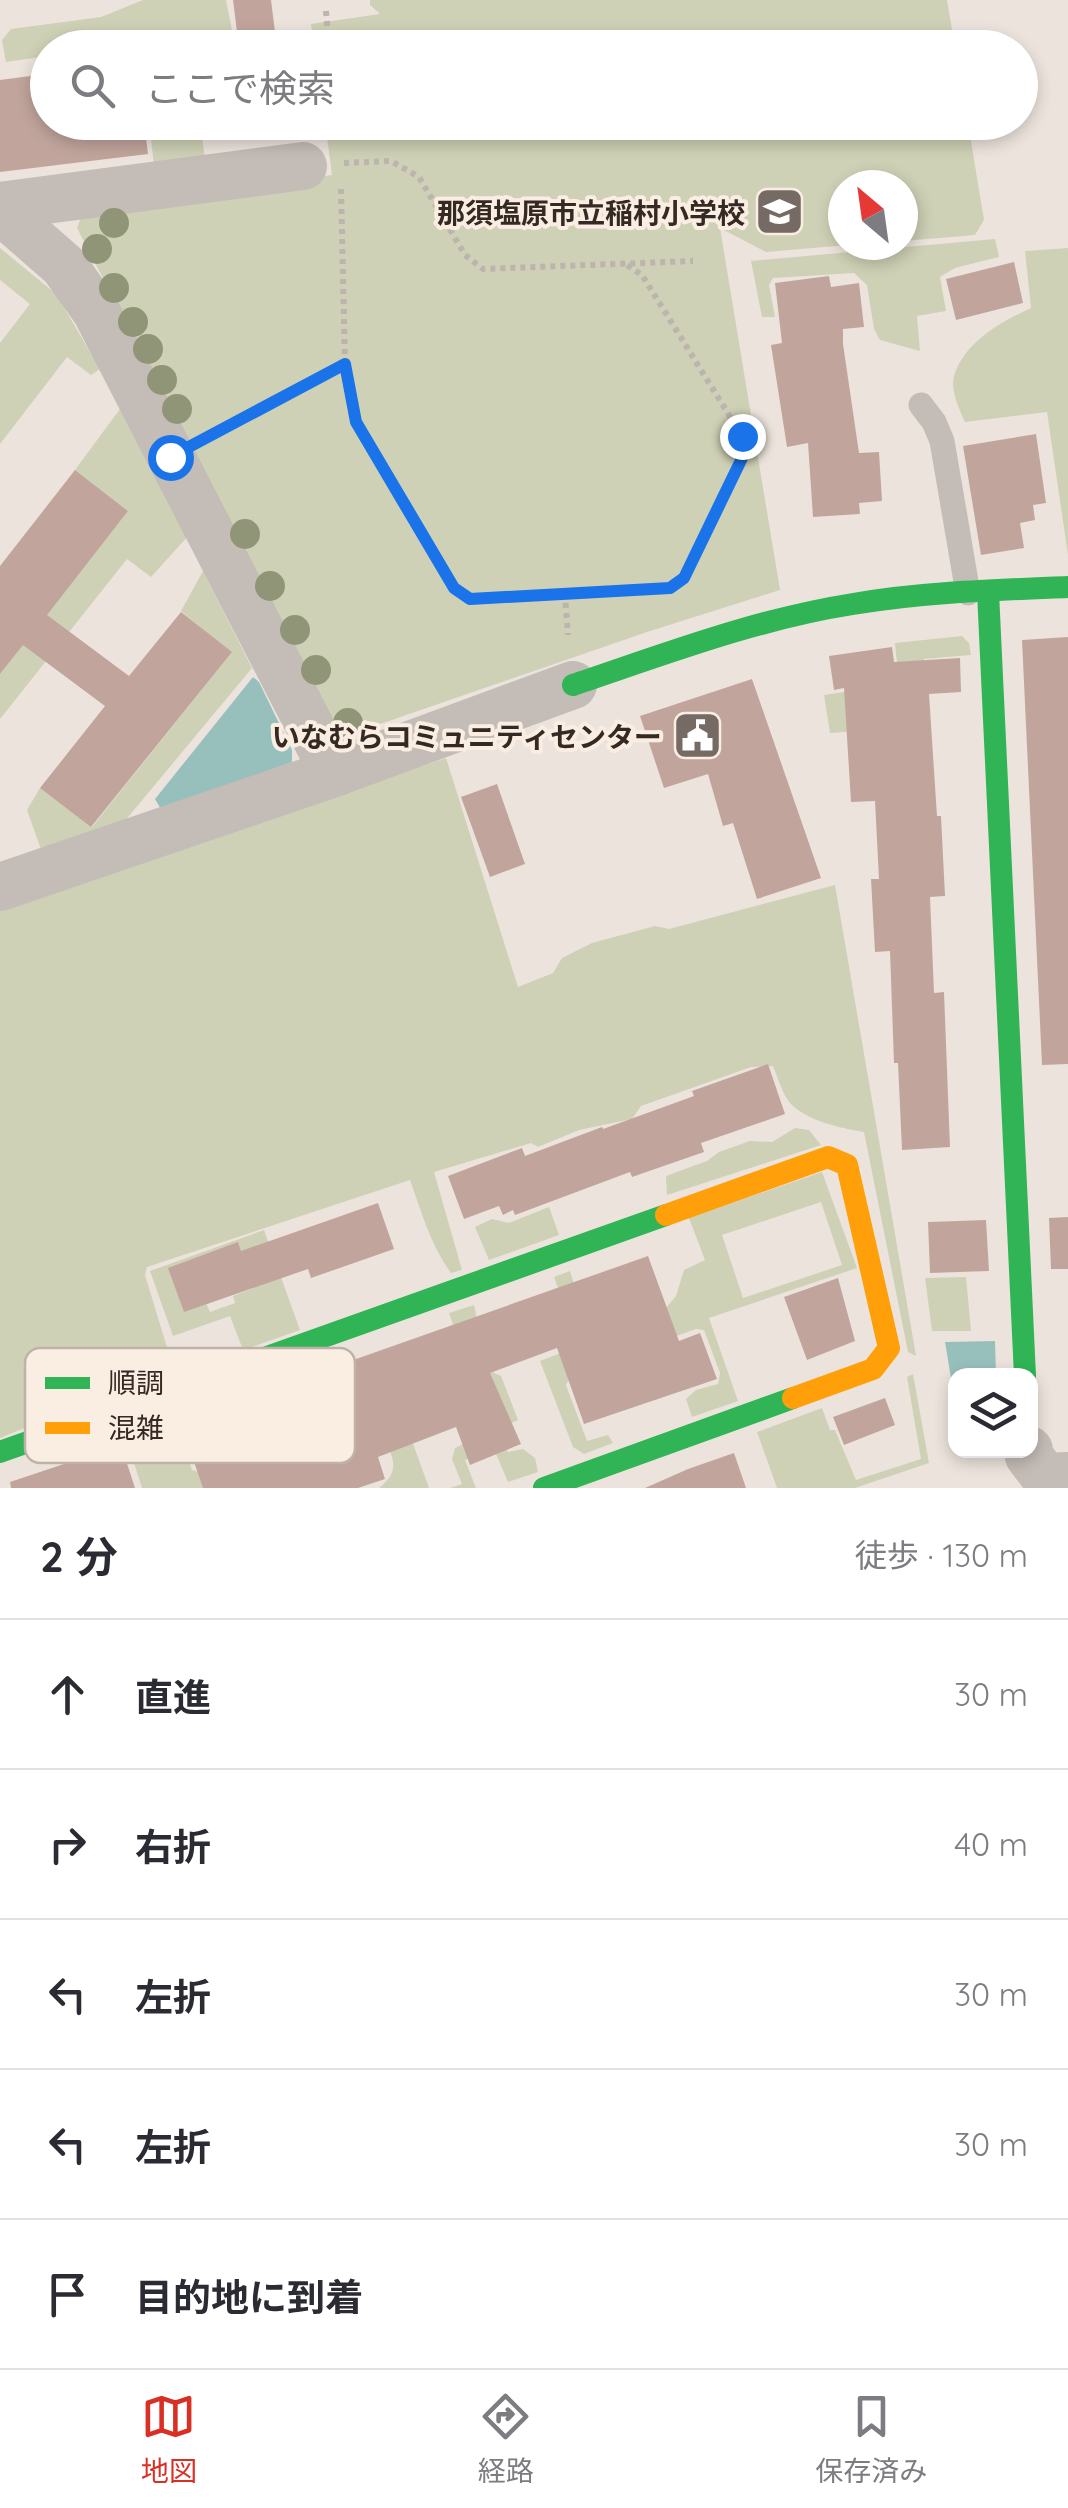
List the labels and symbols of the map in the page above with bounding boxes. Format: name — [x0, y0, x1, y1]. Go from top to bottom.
north arrow — [828, 170, 918, 260]
school or university icon: 那須塩原市立稲村小学校 — [754, 186, 806, 238]
place label: 那須塩原市立稲村小学校 — [437, 195, 745, 230]
route end — [720, 414, 766, 460]
route start — [148, 435, 194, 481]
public building icon: いなむらコミュニティセンター — [671, 710, 723, 762]
place label: いなむらコミュニティセンター — [272, 719, 662, 754]
legend — [25, 1348, 355, 1463]
text: 順調 — [108, 1365, 164, 1400]
text: 混雑 — [108, 1410, 164, 1445]

